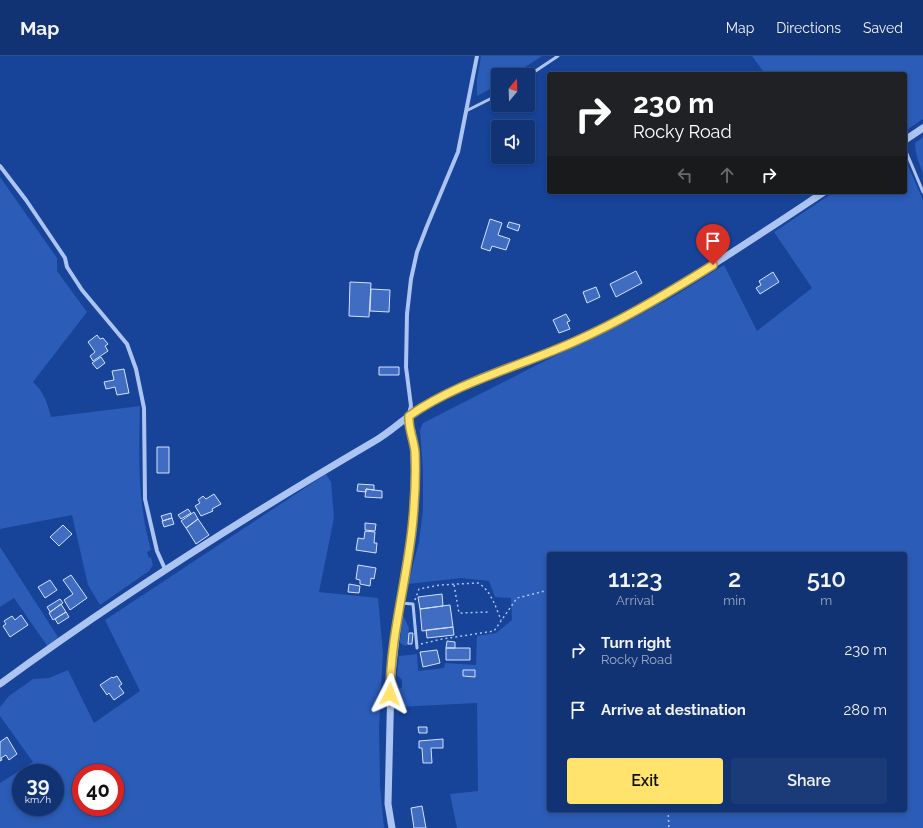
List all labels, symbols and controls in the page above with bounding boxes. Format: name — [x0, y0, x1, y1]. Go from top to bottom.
text: Map — [20, 17, 59, 39]
text: Map — [726, 20, 754, 36]
text: Directions — [776, 20, 841, 36]
text: Saved — [863, 20, 903, 36]
north arrow — [491, 68, 535, 112]
map controls — [491, 68, 535, 164]
text: 230 m — [633, 87, 714, 120]
icon: right — [567, 88, 619, 140]
button: sound — [491, 120, 535, 164]
text: Rocky Road — [633, 121, 732, 142]
icon: left — [674, 164, 696, 186]
icon: ahead — [716, 164, 738, 186]
icon: right — [758, 164, 780, 186]
pin — [696, 224, 730, 265]
icon: arrive — [702, 230, 724, 252]
text: 11:23 — [608, 564, 662, 593]
text: 2 — [728, 564, 741, 593]
text: 510 — [807, 564, 846, 593]
text: Arrival — [616, 593, 654, 608]
text: min — [723, 593, 746, 608]
text: m — [820, 593, 832, 608]
text: Turn right — [601, 634, 671, 652]
icon: right — [567, 639, 589, 661]
text: 230 m — [844, 641, 887, 659]
text: Rocky Road — [601, 652, 672, 667]
position arrow — [369, 673, 411, 715]
icon: arrive — [567, 699, 589, 721]
text: Arrive at destination — [601, 701, 746, 719]
text: 280 m — [843, 701, 887, 719]
button: Exit — [567, 758, 723, 804]
button: Share — [731, 758, 887, 804]
speed limit sign: 40 — [72, 764, 124, 816]
text: 39 — [27, 773, 49, 797]
text: km/h — [25, 794, 51, 805]

